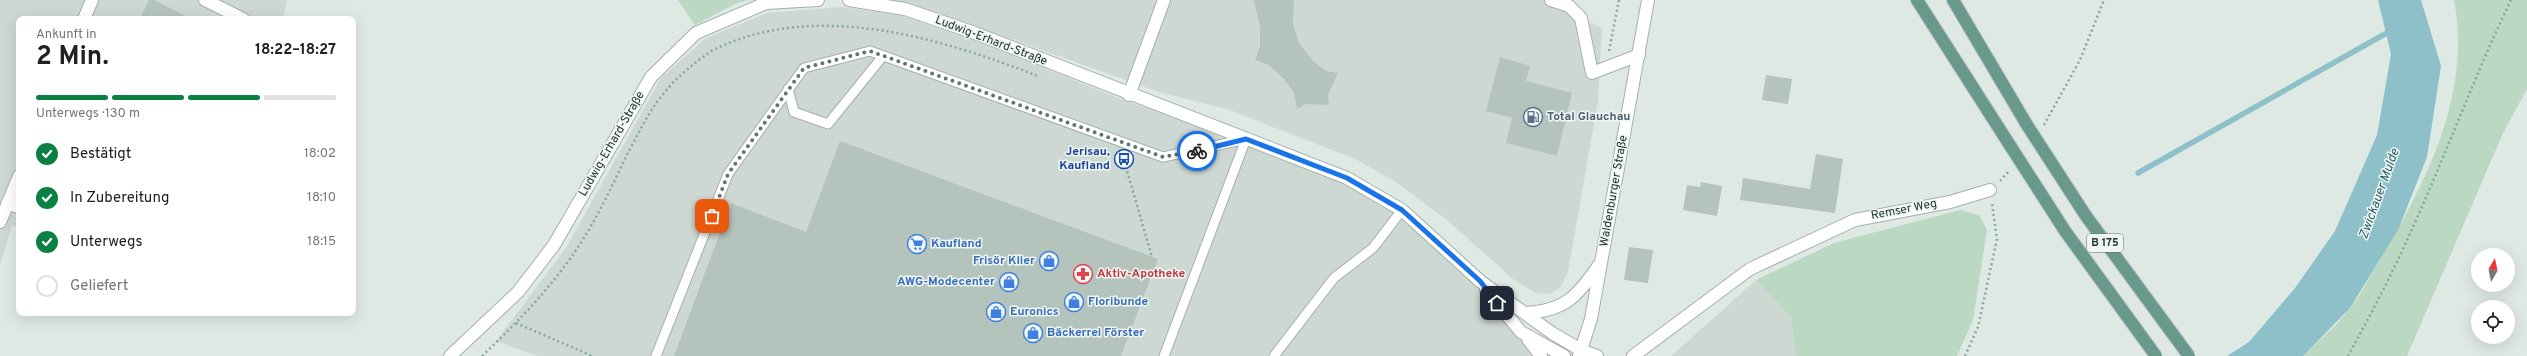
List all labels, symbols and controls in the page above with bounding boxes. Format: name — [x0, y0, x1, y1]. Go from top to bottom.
street label: Ludwig-Erhard-Straße — [933, 12, 1049, 70]
text: Ankunft in — [36, 27, 97, 43]
text: 2 Min. — [36, 41, 109, 74]
text: 18:22–18:27 — [255, 41, 336, 60]
street label: Ludwig-Erhard-Straße — [575, 89, 649, 199]
text: Unterwegs · 130 m — [36, 106, 140, 122]
fuel station icon: Total Glauchau — [1522, 106, 1544, 128]
place label: Total Glauchau — [1547, 109, 1630, 125]
courier — [1177, 131, 1217, 171]
street label: Waldenburger Straße — [1596, 134, 1632, 248]
icon: bike — [1186, 140, 1208, 162]
icon: check — [36, 143, 58, 165]
place label: Jerisau, Kaufland — [1059, 144, 1110, 174]
text: Bestätigt — [70, 145, 132, 164]
text: 18:02 — [304, 146, 336, 162]
water label: Zwickauer Mulde — [2356, 146, 2404, 241]
bus stop icon: Jerisau, Kaufland — [1113, 148, 1135, 170]
icon: check — [36, 187, 58, 209]
text: In Zubereitung — [70, 189, 170, 208]
text: 18:10 — [307, 190, 336, 206]
street label: Remser Weg — [1870, 196, 1938, 224]
pin — [695, 199, 729, 233]
icon: bag — [701, 205, 723, 227]
icon: check — [36, 231, 58, 253]
text: Unterwegs — [70, 233, 143, 252]
supermarket icon: Kaufland — [906, 233, 928, 255]
text: 18:15 — [307, 234, 336, 250]
road number: B 175 — [2087, 234, 2123, 252]
place label: Kaufland — [931, 236, 982, 252]
north arrow — [2471, 248, 2515, 292]
map controls — [2471, 248, 2515, 344]
shop icon: Frisör Klier — [1038, 250, 1060, 272]
place label: Frisör Klier — [973, 253, 1035, 269]
pharmacy icon: Aktiv-Apotheke — [1072, 263, 1094, 285]
place label: Aktiv-Apotheke — [1097, 266, 1186, 282]
shop icon: AWG-Modecenter — [998, 271, 1020, 293]
place label: AWG-Modecenter — [897, 274, 995, 290]
text: Geliefert — [70, 277, 128, 296]
pin — [1480, 286, 1514, 320]
shop icon: Floribunde — [1063, 291, 1085, 313]
icon: home — [1486, 292, 1508, 314]
place label: Floribunde — [1088, 294, 1149, 310]
button: locate — [2471, 300, 2515, 344]
shop icon: Euronics — [985, 301, 1007, 323]
place label: Euronics — [1010, 304, 1059, 320]
shop icon: Bäckerrei Förster — [1022, 322, 1044, 344]
place label: Bäckerrei Förster — [1047, 325, 1144, 341]

